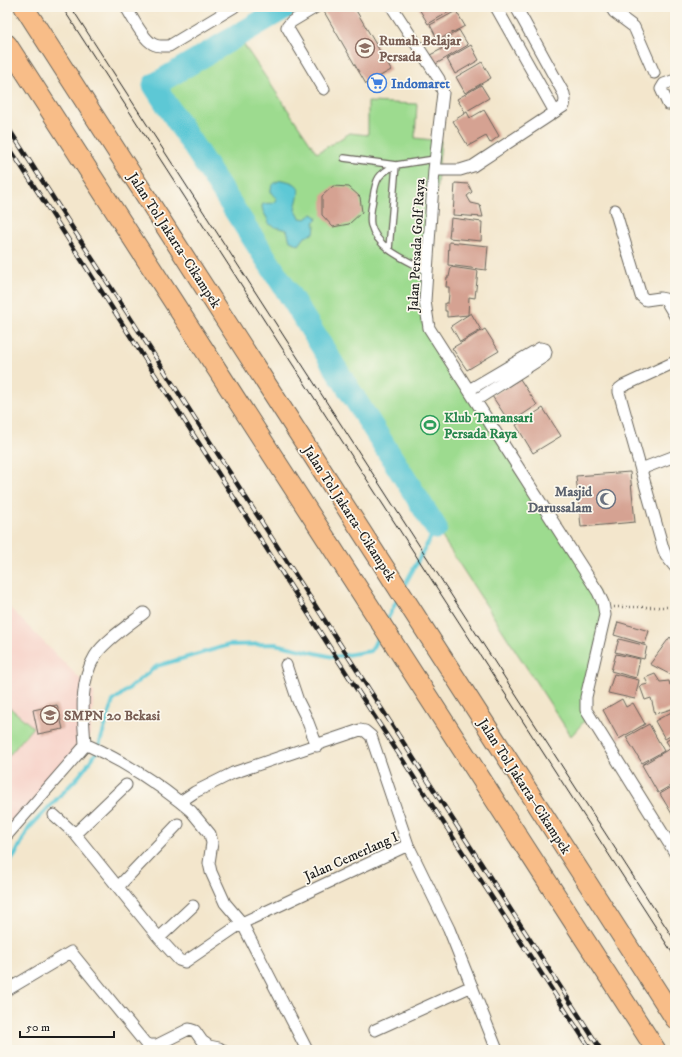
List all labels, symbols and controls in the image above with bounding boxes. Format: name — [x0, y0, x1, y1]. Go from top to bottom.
place label: Rumah Belajar Persada — [379, 32, 462, 66]
school or university icon: Rumah Belajar Persada — [354, 37, 376, 59]
supermarket icon: Indomaret — [366, 72, 388, 94]
place label: Indomaret — [391, 75, 450, 93]
street label: Jalan Tol Jakarta–Cikampek — [123, 168, 225, 312]
street label: Jalan Persada Golf Raya — [404, 178, 429, 314]
place label: Klub Tamansari Persada Raya — [444, 409, 533, 443]
sports icon: Klub Tamansari Persada Raya — [419, 414, 441, 436]
street label: Jalan Tol Jakarta–Cikampek — [298, 441, 400, 585]
place label: Masjid Darussalam — [528, 483, 593, 517]
mosque icon: Masjid Darussalam — [595, 488, 617, 510]
school or university icon: SMPN 20 Bekasi — [39, 704, 61, 726]
place label: SMPN 20 Bekasi — [64, 707, 160, 725]
street label: Jalan Tol Jakarta–Cikampek — [473, 714, 575, 858]
street label: Jalan Cemerlang I — [300, 828, 402, 887]
scale bar — [20, 1013, 114, 1039]
text: 50 m — [26, 1020, 50, 1035]

